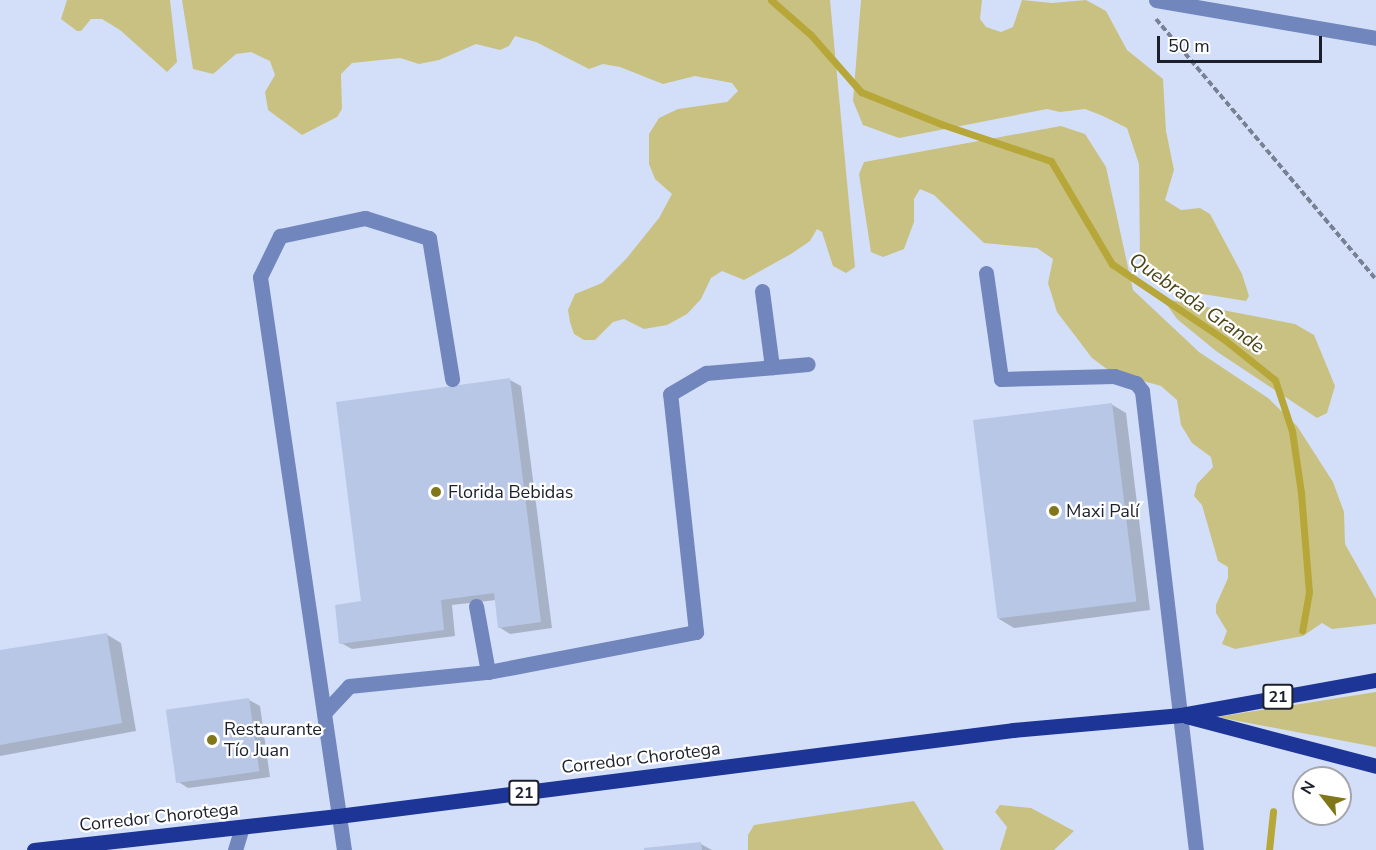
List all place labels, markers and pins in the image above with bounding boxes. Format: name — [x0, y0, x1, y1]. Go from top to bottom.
place label: Florida Bebidas — [448, 481, 573, 503]
marker: Florida Bebidas — [429, 485, 443, 499]
place label: Maxi Palí — [1066, 500, 1139, 522]
marker: Maxi Palí — [1047, 504, 1061, 518]
place label: Restaurante Tío Juan — [224, 719, 322, 762]
marker: Restaurante Tío Juan — [205, 733, 219, 747]

